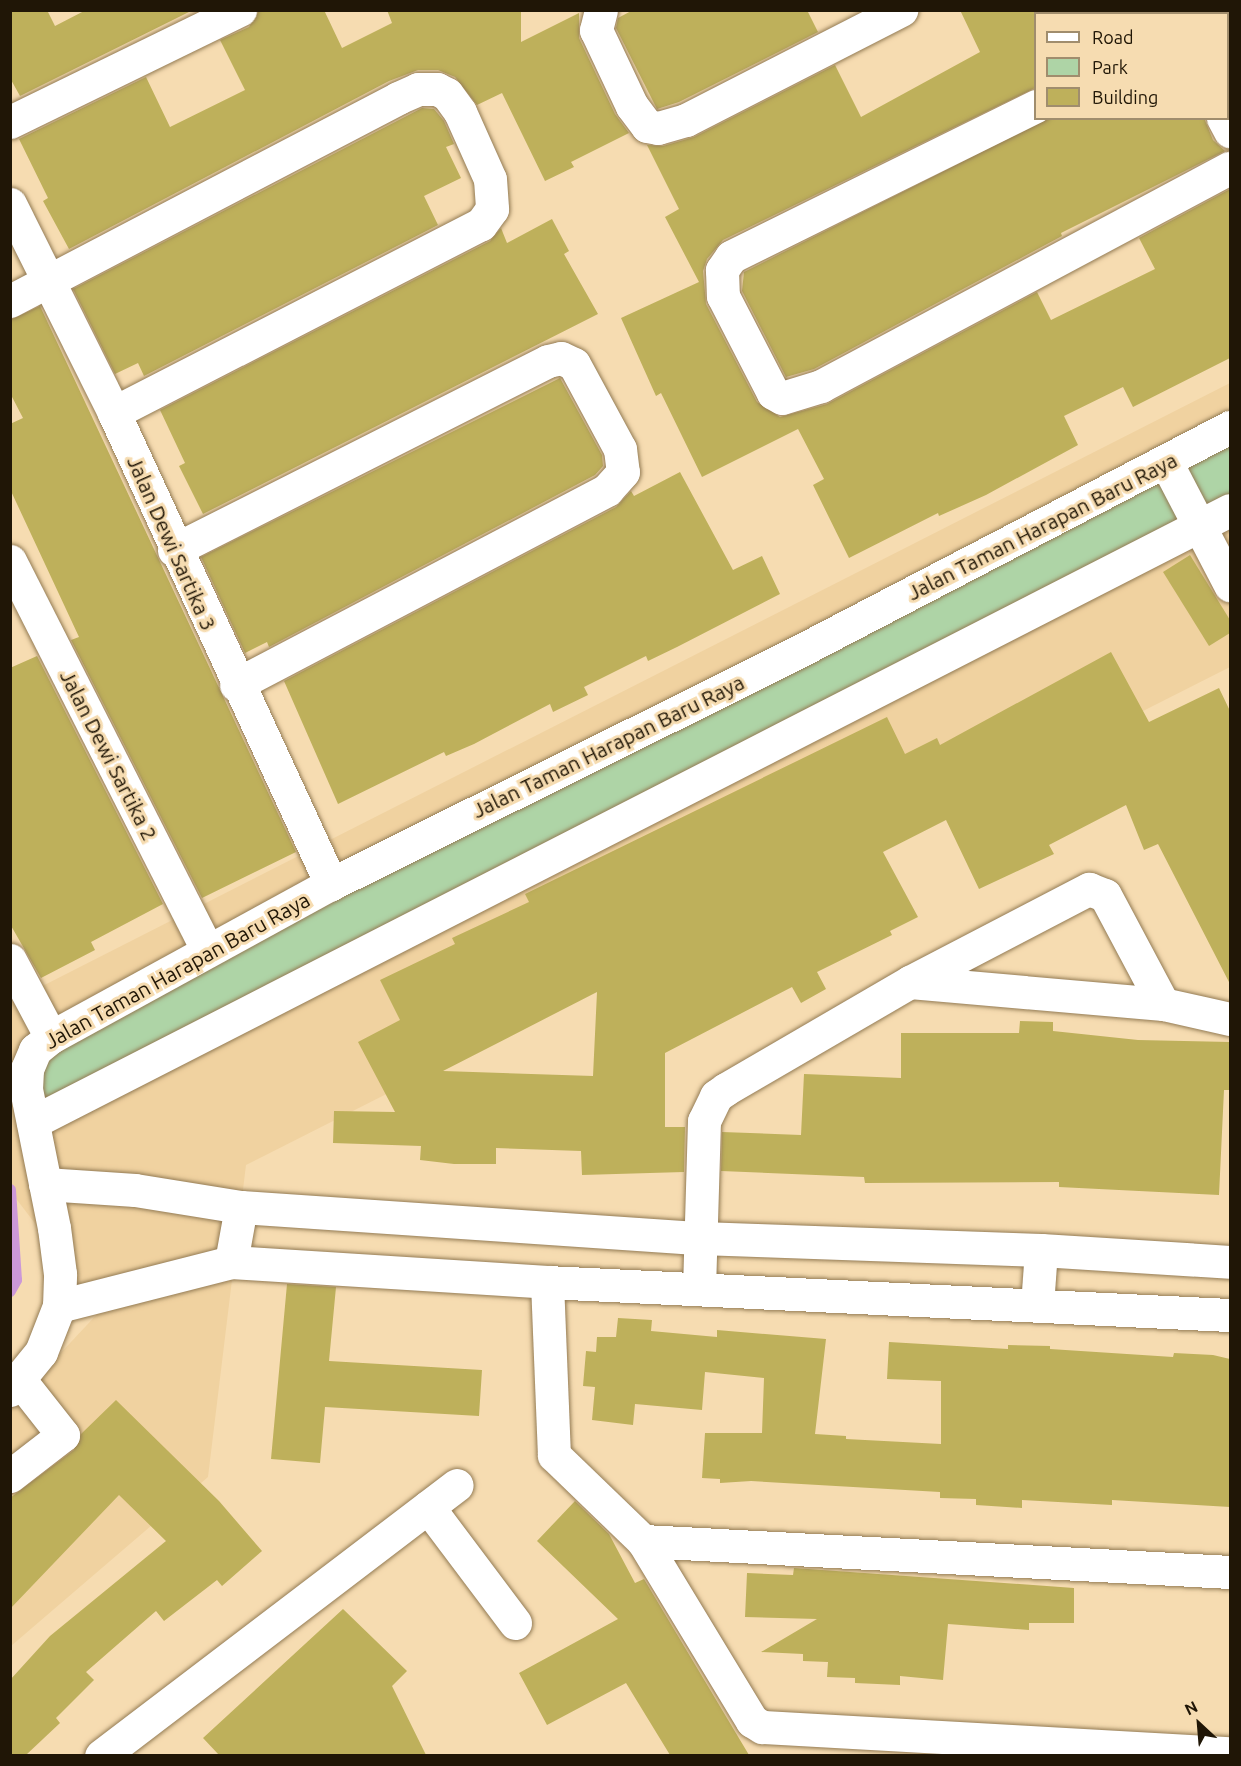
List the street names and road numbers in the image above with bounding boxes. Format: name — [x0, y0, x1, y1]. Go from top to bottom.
street label: Jalan Taman Harapan Baru Raya — [903, 447, 1181, 605]
street label: Jalan Dewi Sartika 3 — [122, 452, 222, 634]
street label: Jalan Dewi Sartika 2 — [55, 666, 163, 844]
street label: Jalan Taman Harapan Baru Raya — [468, 669, 748, 823]
street label: Jalan Taman Harapan Baru Raya — [40, 886, 314, 1054]

